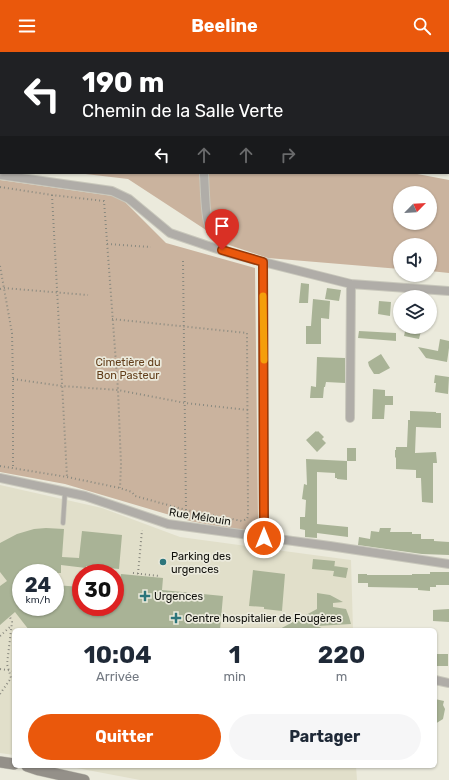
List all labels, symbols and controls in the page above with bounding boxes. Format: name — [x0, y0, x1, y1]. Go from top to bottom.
icon: menu — [16, 15, 38, 37]
text: Beeline — [191, 15, 258, 37]
icon: search — [411, 15, 433, 37]
text: 190 m — [82, 66, 165, 99]
icon: left — [16, 68, 68, 120]
text: Chemin de la Salle Verte — [82, 100, 283, 122]
icon: left — [151, 144, 173, 166]
icon: ahead — [193, 144, 215, 166]
icon: ahead — [235, 144, 257, 166]
icon: right — [277, 144, 299, 166]
north arrow — [393, 186, 437, 230]
map controls — [393, 186, 437, 334]
pin — [205, 209, 239, 250]
icon: arrive — [211, 215, 233, 237]
button: sound — [393, 238, 437, 282]
button: layers — [393, 290, 437, 334]
park label: Cimetière du Bon Pasteur — [95, 356, 161, 382]
street label: Rue Mélouin — [168, 506, 232, 528]
position arrow — [243, 517, 285, 559]
place label: Parking des urgences — [171, 550, 231, 576]
marker: Parking des urgences — [158, 557, 168, 567]
speed limit sign: 30 — [72, 564, 124, 616]
text: 24 — [25, 573, 51, 597]
marker: Urgences — [139, 590, 151, 602]
place label: Urgences — [154, 590, 203, 603]
text: km/h — [26, 594, 50, 606]
marker: Centre hospitalier de Fougères — [170, 612, 182, 624]
place label: Centre hospitalier de Fougères — [185, 612, 342, 625]
text: 10:04 — [84, 641, 152, 669]
text: 1 — [229, 641, 241, 669]
text: 220 — [318, 641, 365, 669]
text: Arrivée — [96, 669, 139, 684]
text: min — [223, 669, 246, 684]
text: m — [336, 669, 347, 684]
button: Quitter — [28, 714, 221, 760]
button: Partager — [229, 714, 421, 760]

